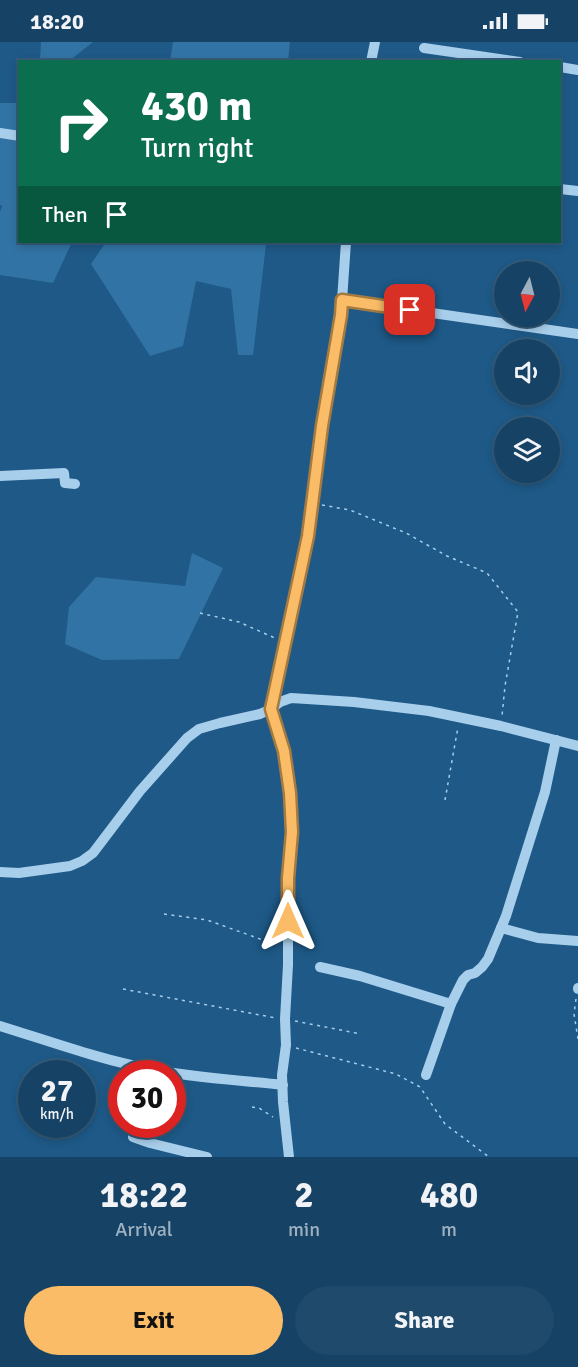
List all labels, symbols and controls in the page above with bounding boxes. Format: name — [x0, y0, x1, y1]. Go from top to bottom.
text: 18:20 — [30, 8, 84, 35]
text: 430 m — [141, 81, 252, 132]
icon: right — [42, 84, 120, 162]
text: Turn right — [141, 132, 254, 165]
icon: arrive — [100, 198, 133, 231]
text: Then — [42, 201, 88, 228]
north arrow — [494, 261, 560, 327]
map controls — [494, 261, 560, 483]
pin — [384, 284, 435, 335]
icon: arrive — [393, 293, 426, 326]
button: sound — [494, 339, 560, 405]
button: layers — [494, 417, 560, 483]
position arrow — [256, 889, 320, 953]
speed limit sign: 30 — [108, 1060, 186, 1138]
text: 27 — [41, 1073, 73, 1110]
text: km/h — [40, 1105, 74, 1123]
text: 18:22 — [100, 1173, 188, 1218]
text: 2 — [294, 1173, 314, 1218]
text: 480 — [420, 1173, 478, 1218]
text: Arrival — [115, 1217, 173, 1242]
text: min — [288, 1217, 320, 1242]
text: m — [441, 1217, 457, 1242]
button: Exit — [24, 1286, 283, 1355]
button: Share — [295, 1286, 554, 1355]

